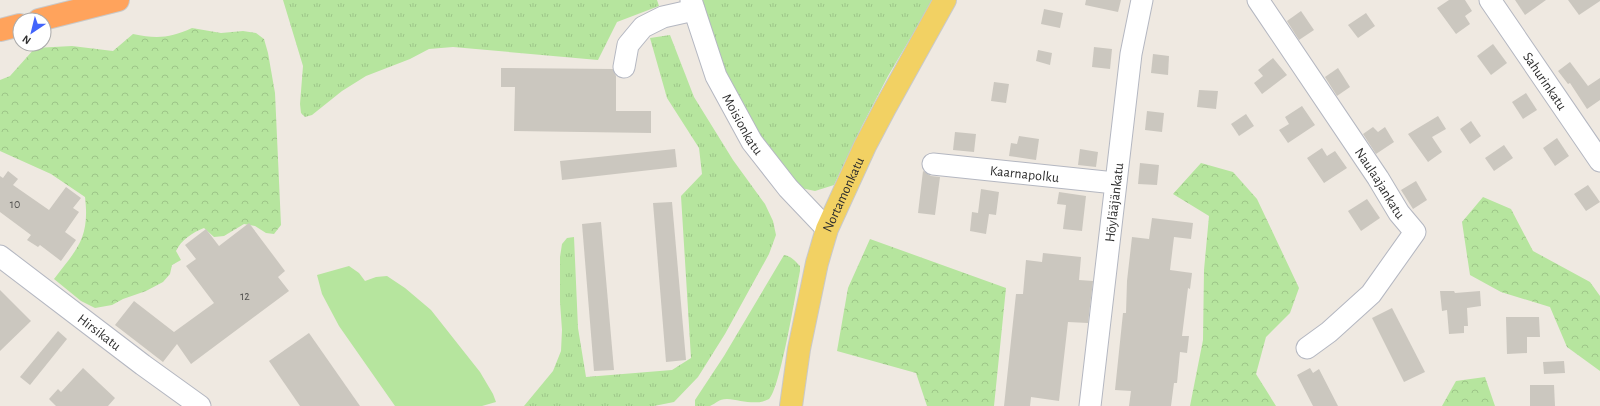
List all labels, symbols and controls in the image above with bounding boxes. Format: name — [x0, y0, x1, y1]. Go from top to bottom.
north arrow — [12, 12, 52, 52]
text: N — [20, 33, 33, 46]
street label: Sahurinkatu — [1520, 50, 1569, 113]
street label: Moisionkatu — [719, 92, 765, 158]
street label: Naulaajankatu — [1352, 146, 1407, 222]
street label: Nortamonkatu — [821, 155, 867, 234]
street label: Höylääjänkatu — [1103, 162, 1126, 243]
street label: Kaarnapolku — [989, 164, 1060, 185]
house number: 10 — [10, 198, 20, 210]
house number: 12 — [240, 290, 250, 302]
street label: Hirsikatu — [75, 312, 123, 353]

